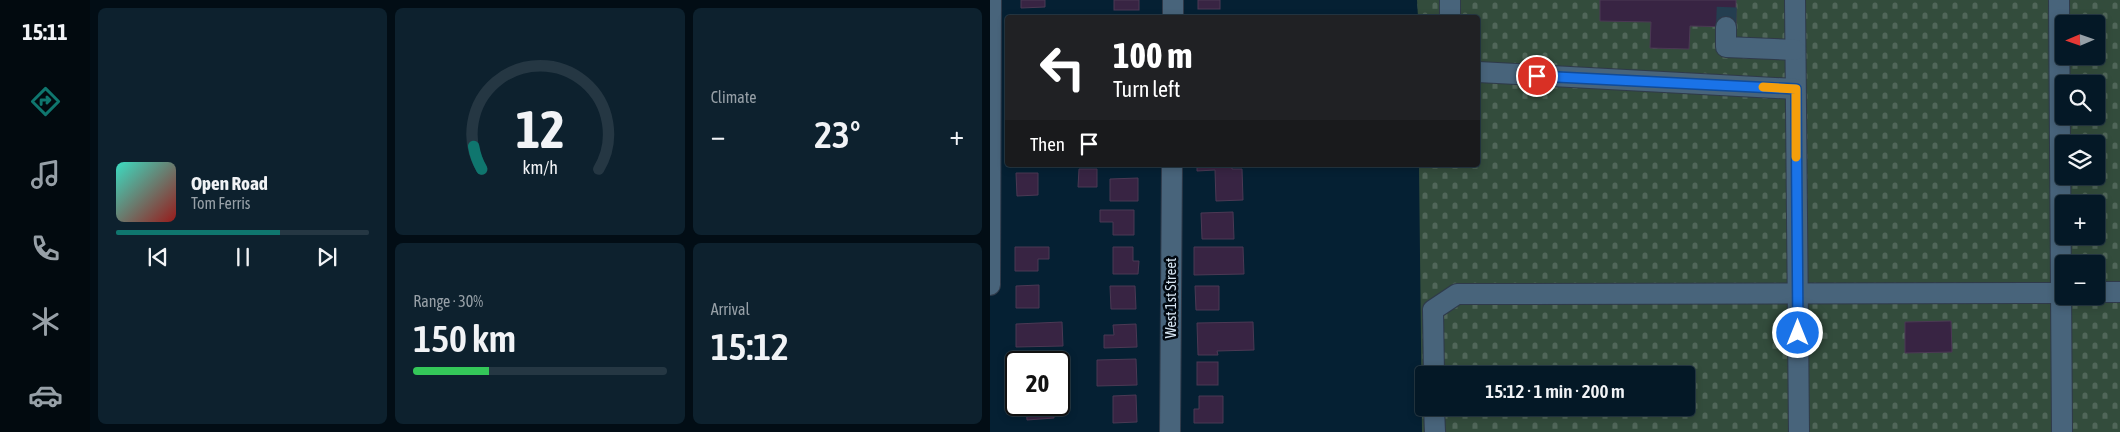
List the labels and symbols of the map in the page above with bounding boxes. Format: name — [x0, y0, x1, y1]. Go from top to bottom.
north arrow — [2055, 15, 2105, 65]
pin — [1516, 55, 1558, 97]
street label: West 1st Street — [1162, 258, 1179, 338]
position arrow — [1771, 306, 1823, 358]
speed limit sign: 20 — [1005, 351, 1070, 416]

